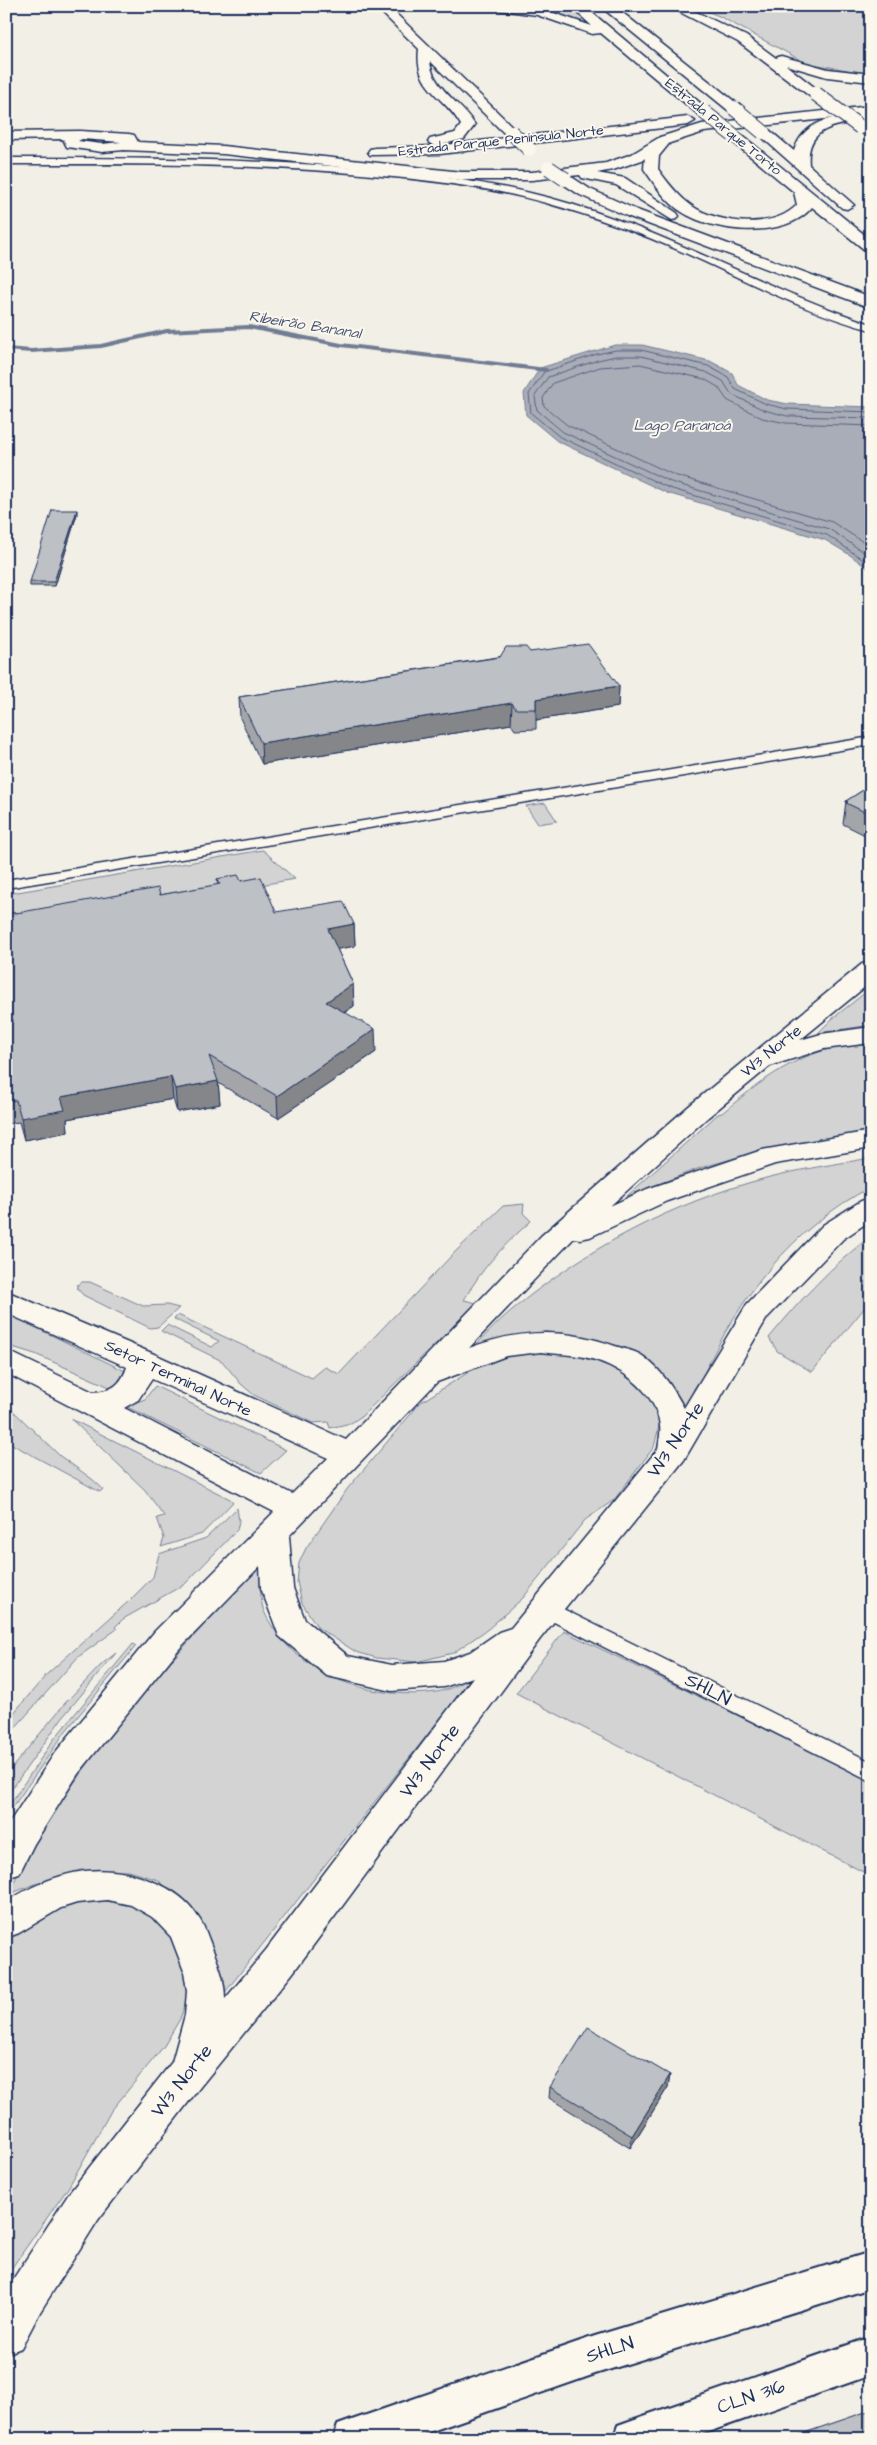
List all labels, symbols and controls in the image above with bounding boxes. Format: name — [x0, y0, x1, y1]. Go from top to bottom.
street label: Estrada Parque Torto — [660, 74, 786, 180]
street label: Estrada Parque Península Norte — [397, 120, 605, 162]
water label: Ribeirão Bananal — [248, 306, 364, 344]
water label: Lago Paranoá — [634, 415, 732, 437]
street label: W3 Norte — [736, 1019, 806, 1082]
street label: Setor Terminal Norte — [101, 1334, 255, 1422]
street label: W3 Norte — [641, 1397, 711, 1483]
street label: SHLN — [680, 1667, 736, 1713]
street label: W3 Norte — [393, 1718, 467, 1804]
street label: W3 Norte — [145, 2039, 219, 2123]
street label: SHLN — [583, 2330, 637, 2370]
street label: CLN 316 — [713, 2373, 789, 2421]

